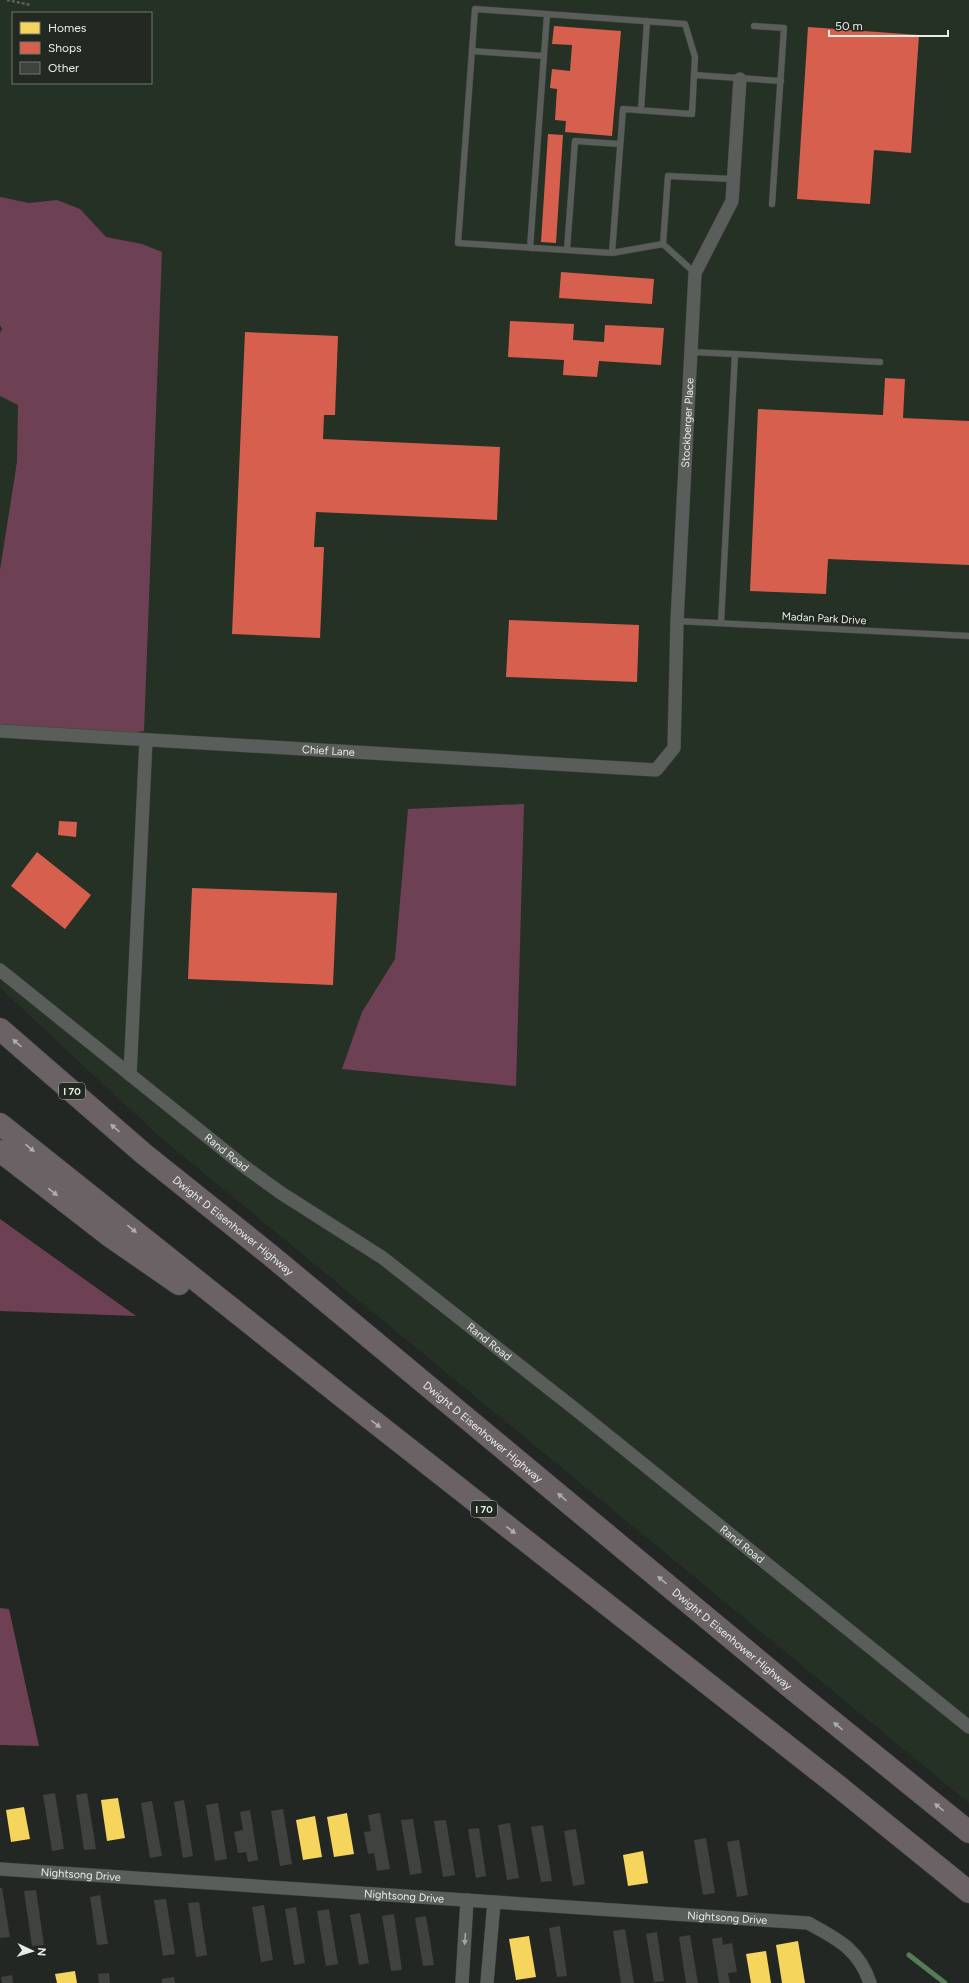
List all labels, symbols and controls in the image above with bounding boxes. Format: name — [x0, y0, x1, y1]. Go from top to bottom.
legend — [12, 12, 152, 84]
scale bar — [829, 12, 948, 38]
text: 50 m — [835, 19, 863, 33]
text: Homes — [48, 21, 87, 35]
text: Shops — [48, 41, 82, 55]
text: Other — [48, 61, 79, 75]
street label: Stockberger Place — [679, 378, 697, 468]
street label: Madan Park Drive — [781, 610, 867, 627]
street label: Chief Lane — [302, 743, 355, 759]
one-way arrow — [11, 1039, 22, 1048]
road number: I 70 — [59, 1083, 85, 1099]
one-way arrow — [110, 1124, 120, 1133]
street label: Rand Road — [202, 1131, 251, 1174]
one-way arrow — [25, 1144, 36, 1153]
street label: Dwight D Eisenhower Highway — [170, 1173, 296, 1279]
one-way arrow — [48, 1188, 59, 1196]
one-way arrow — [127, 1225, 138, 1234]
street label: Rand Road — [464, 1320, 514, 1364]
street label: Dwight D Eisenhower Highway — [420, 1379, 545, 1486]
one-way arrow — [371, 1419, 382, 1428]
one-way arrow — [557, 1493, 567, 1502]
road number: I 70 — [471, 1501, 497, 1517]
street label: Rand Road — [717, 1523, 767, 1566]
one-way arrow — [506, 1526, 517, 1535]
one-way arrow — [657, 1576, 667, 1585]
street label: Dwight D Eisenhower Highway — [669, 1586, 794, 1693]
one-way arrow — [832, 1721, 843, 1730]
one-way arrow — [933, 1803, 944, 1812]
street label: Nightsong Drive — [40, 1866, 121, 1884]
street label: Nightsong Drive — [364, 1887, 445, 1906]
street label: Nightsong Drive — [687, 1909, 768, 1927]
north arrow — [12, 1931, 52, 1971]
one-way arrow — [461, 1933, 468, 1945]
text: N — [35, 1947, 48, 1956]

